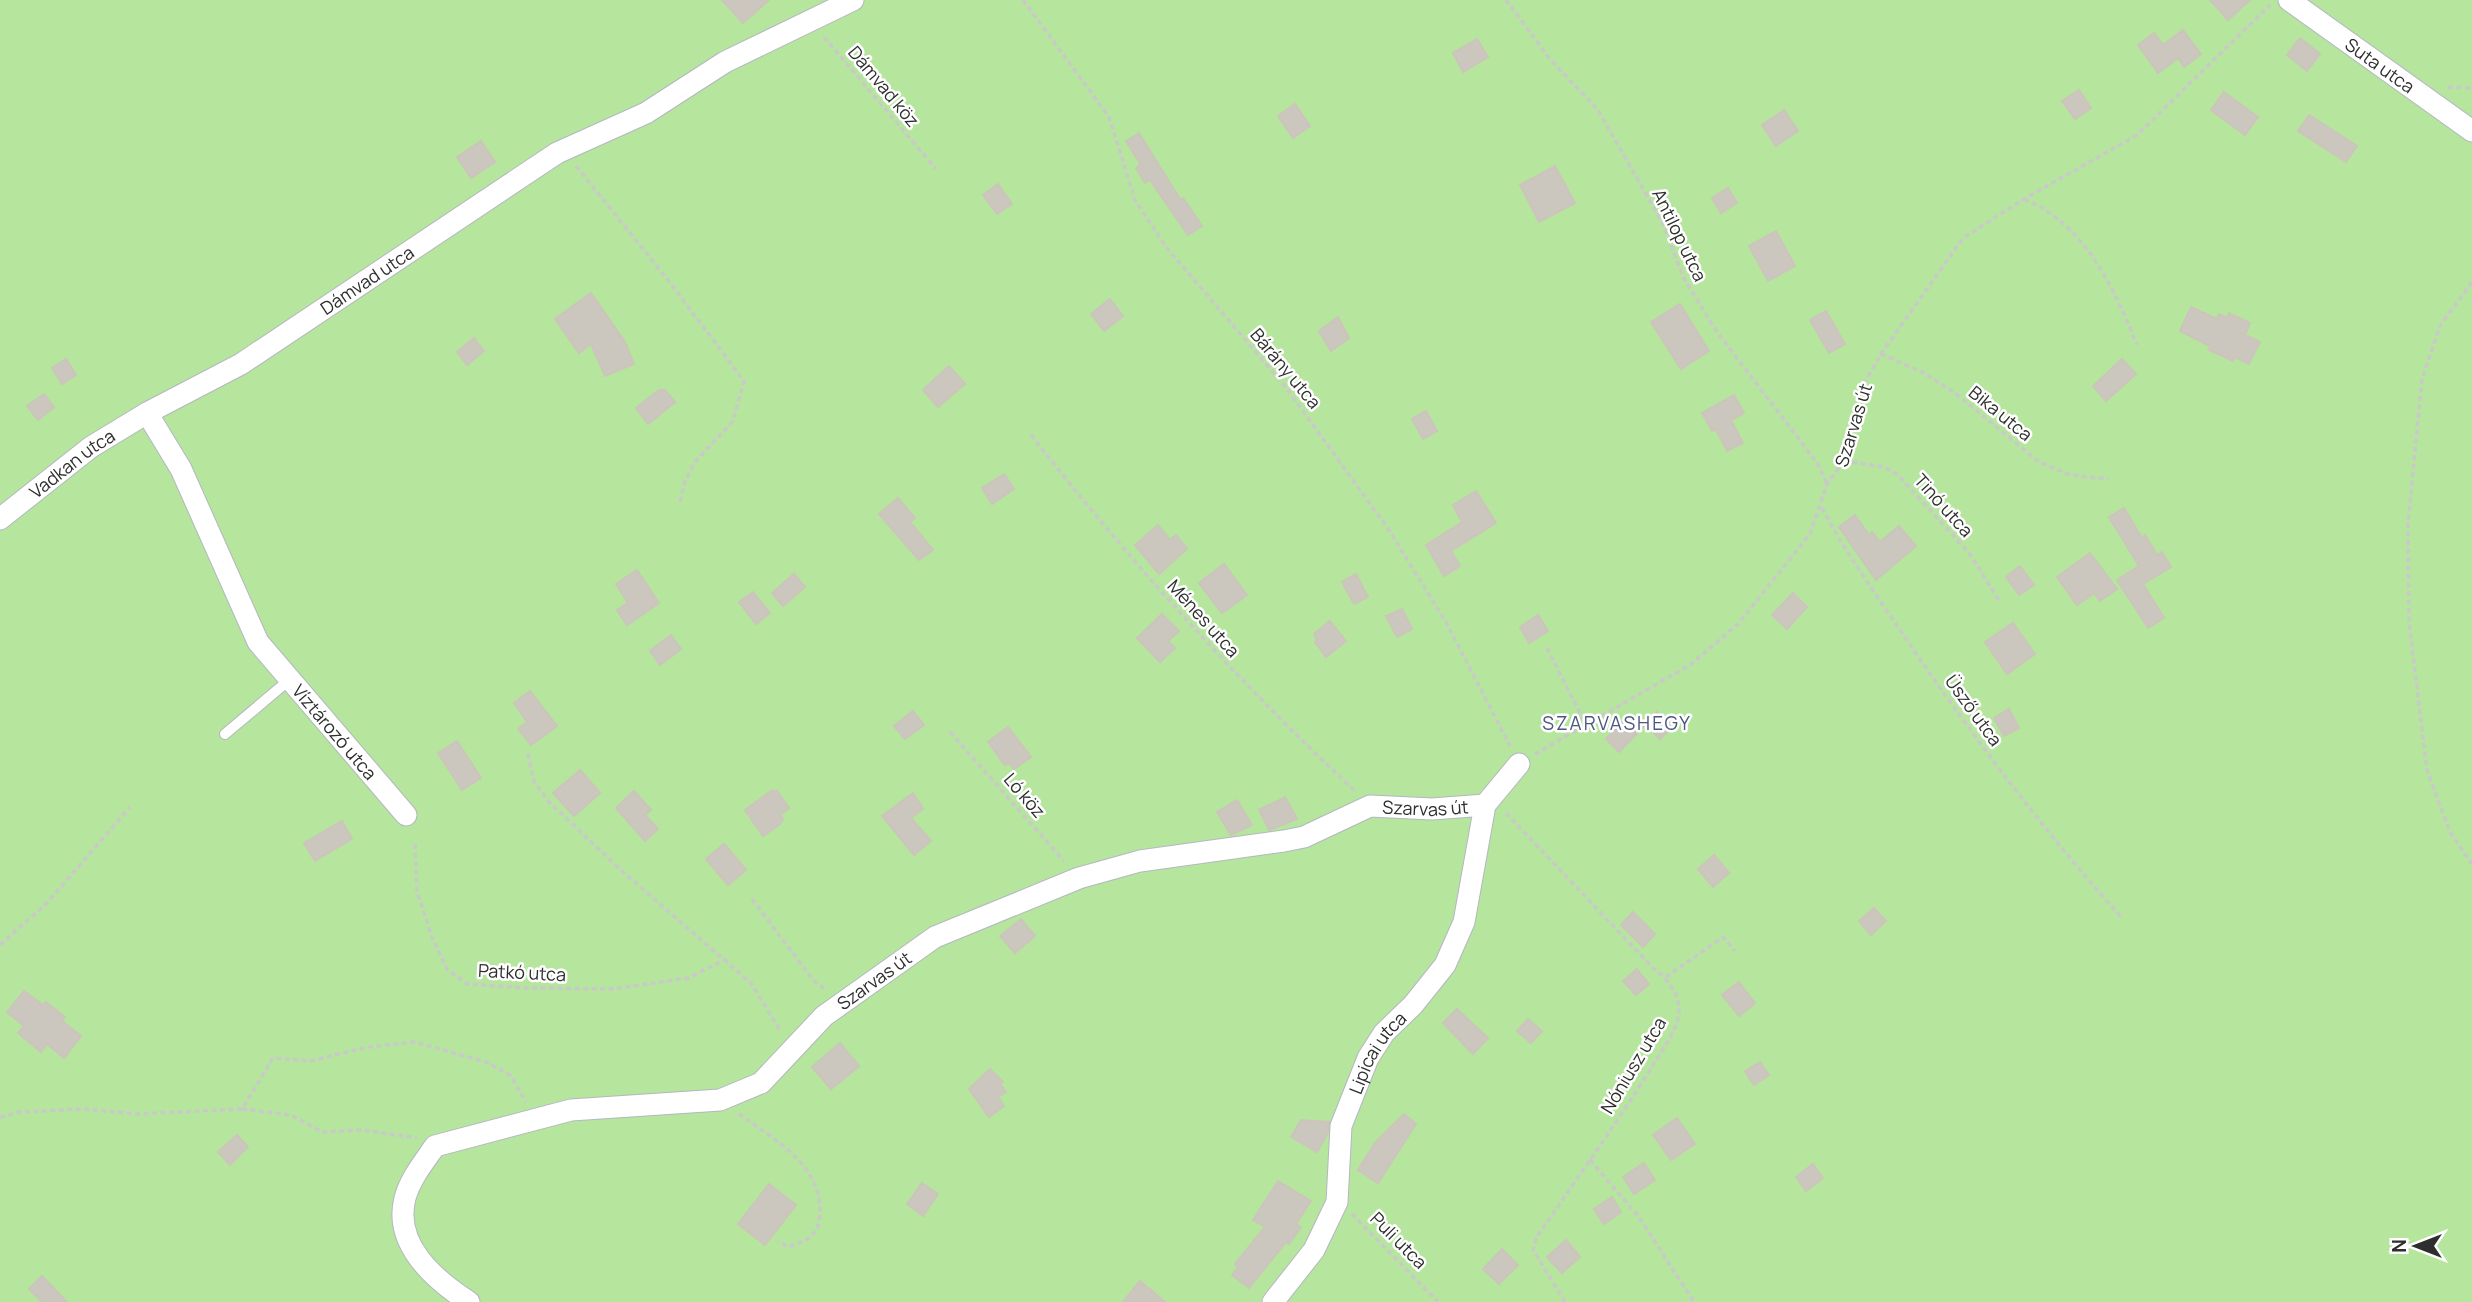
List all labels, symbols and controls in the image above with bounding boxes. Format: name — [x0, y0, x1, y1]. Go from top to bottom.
street label: Suta utca — [2341, 32, 2420, 98]
street label: Dámvad köz — [843, 40, 925, 132]
street label: Antilop utca — [1647, 185, 1713, 285]
street label: Dámvad utca — [315, 240, 418, 320]
street label: Bárány utca — [1245, 323, 1327, 413]
street label: Szarvas út — [1829, 380, 1877, 470]
street label: Bika utca — [1964, 380, 2038, 446]
street label: Vadkan utca — [24, 423, 119, 503]
street label: Tinó utca — [1909, 468, 1979, 542]
street label: Ménes utca — [1163, 574, 1245, 662]
street label: Üsző utca — [1940, 670, 2008, 750]
street label: Víztározó utca — [287, 679, 382, 785]
district label: SZARVASHEGY — [1542, 710, 1692, 736]
street label: Ló köz — [999, 767, 1051, 823]
street label: Szarvas út — [1382, 794, 1469, 821]
street label: Szarvas út — [832, 946, 916, 1015]
street label: Patkó utca — [477, 958, 567, 986]
street label: Lipicai utca — [1343, 1006, 1411, 1097]
street label: Nóniusz utca — [1595, 1012, 1671, 1118]
street label: Puli utca — [1365, 1206, 1433, 1274]
north arrow — [2381, 1211, 2451, 1281]
text: N — [2386, 1239, 2412, 1253]

